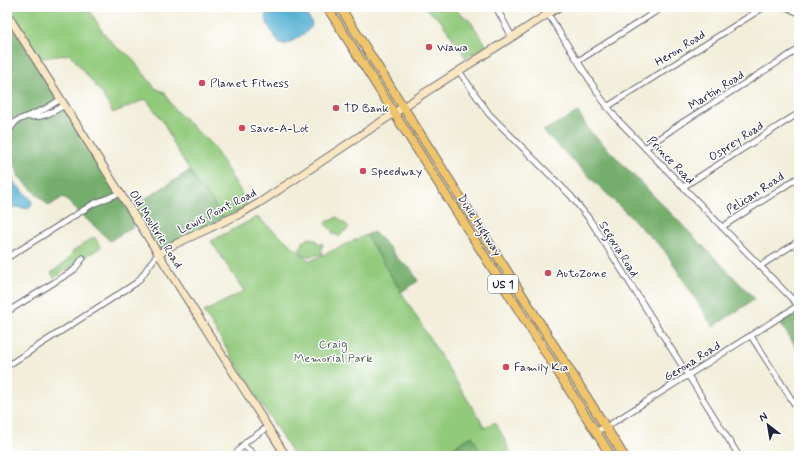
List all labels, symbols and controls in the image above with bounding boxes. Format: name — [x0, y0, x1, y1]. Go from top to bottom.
street label: Heron Road — [652, 27, 709, 71]
place label: Wawa — [437, 40, 468, 56]
marker: Wawa — [424, 42, 434, 52]
street label: Martin Road — [686, 67, 747, 114]
place label: Planet Fitness — [210, 76, 289, 92]
marker: Planet Fitness — [197, 78, 207, 88]
place label: TD Bank — [344, 101, 389, 117]
marker: TD Bank — [331, 103, 341, 113]
street label: Osprey Road — [706, 118, 767, 166]
place label: Save-A-Lot — [250, 121, 309, 137]
marker: Save-A-Lot — [237, 123, 247, 133]
street label: Prince Road — [643, 133, 697, 188]
place label: Speedway — [371, 164, 422, 180]
marker: Speedway — [358, 166, 368, 176]
street label: Pelican Road — [724, 169, 788, 218]
street label: Lewis Point Road — [176, 185, 259, 239]
street label: Old Moultrie Road — [125, 187, 186, 272]
street label: Dixie Highway — [452, 192, 505, 260]
street label: Segovia Road — [594, 218, 642, 281]
place label: AutoZone — [556, 266, 606, 282]
marker: AutoZone — [543, 268, 553, 278]
road number: US 1 — [488, 275, 518, 293]
park label: Craig Memorial Park — [294, 337, 372, 367]
street label: Gerona Road — [661, 338, 724, 386]
place label: Family Kia — [514, 360, 568, 376]
marker: Family Kia — [501, 362, 511, 372]
north arrow — [748, 405, 788, 445]
text: N — [757, 409, 770, 425]

